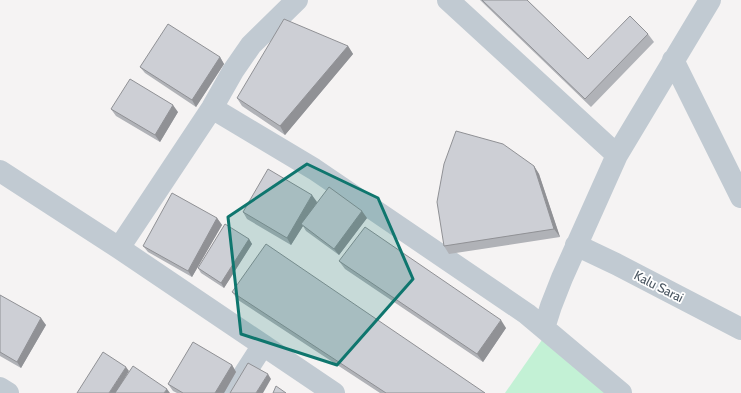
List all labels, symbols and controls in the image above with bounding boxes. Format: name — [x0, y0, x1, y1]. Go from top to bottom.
street label: Kalu Sarai — [632, 267, 686, 305]

